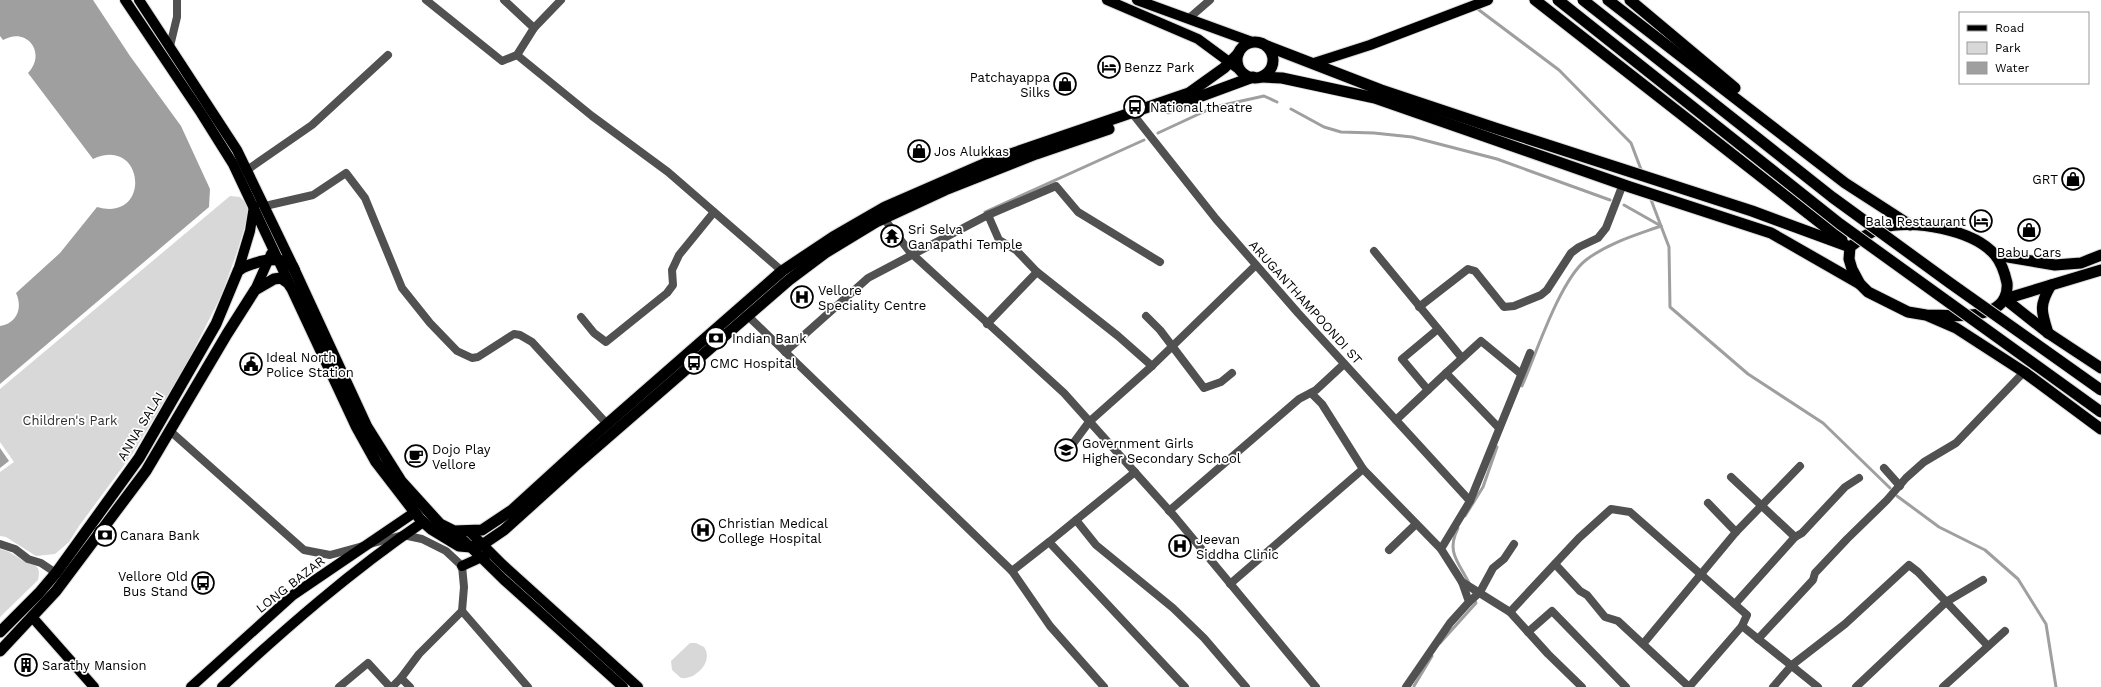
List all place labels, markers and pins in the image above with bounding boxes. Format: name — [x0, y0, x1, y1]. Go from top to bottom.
hotel icon: Benzz Park — [1096, 54, 1122, 80]
place label: Benzz Park — [1124, 60, 1195, 75]
place label: Patchayappa Silks — [970, 70, 1051, 100]
shop icon: Patchayappa Silks — [1052, 71, 1078, 97]
bus stop icon: National theatre — [1122, 94, 1148, 120]
place label: National theatre — [1150, 100, 1253, 115]
shop icon: Jos Alukkas — [906, 138, 932, 164]
place label: Jos Alukkas — [934, 144, 1009, 159]
shop icon: GRT — [2060, 166, 2086, 192]
place label: GRT — [2032, 172, 2058, 187]
hotel icon: Bala Restaurant — [1968, 208, 1994, 234]
place label: Bala Restaurant — [1865, 214, 1967, 229]
shop icon: Babu Cars — [2016, 217, 2042, 243]
place label: Sri Selva Ganapathi Temple — [908, 222, 1022, 252]
temple icon: Sri Selva Ganapathi Temple — [879, 223, 905, 249]
place label: Babu Cars — [1997, 245, 2061, 260]
place label: Vellore Speciality Centre — [818, 283, 926, 313]
hospital icon: Vellore Speciality Centre — [789, 284, 815, 310]
bank icon: Indian Bank — [703, 325, 729, 351]
place label: Indian Bank — [732, 331, 807, 346]
place label: Ideal North Police Station — [266, 350, 354, 380]
bus stop icon: CMC Hospital — [681, 350, 707, 376]
public building icon: Ideal North Police Station — [238, 351, 264, 377]
place label: CMC Hospital — [710, 356, 796, 371]
place label: Government Girls Higher Secondary School — [1082, 436, 1241, 466]
school or university icon: Government Girls Higher Secondary School — [1053, 437, 1079, 463]
place label: Dojo Play Vellore — [432, 442, 491, 472]
cafe icon: Dojo Play Vellore — [403, 443, 429, 469]
place label: Christian Medical College Hospital — [718, 516, 828, 546]
hospital icon: Christian Medical College Hospital — [690, 517, 716, 543]
bank icon: Canara Bank — [92, 522, 118, 548]
place label: Canara Bank — [120, 528, 200, 543]
place label: Jeevan Siddha Clinic — [1196, 532, 1279, 562]
hospital icon: Jeevan Siddha Clinic — [1167, 533, 1193, 559]
place label: Vellore Old Bus Stand — [118, 569, 188, 599]
bus stop icon: Vellore Old Bus Stand — [190, 570, 216, 596]
building icon: Sarathy Mansion — [13, 652, 39, 678]
place label: Sarathy Mansion — [42, 658, 147, 673]

